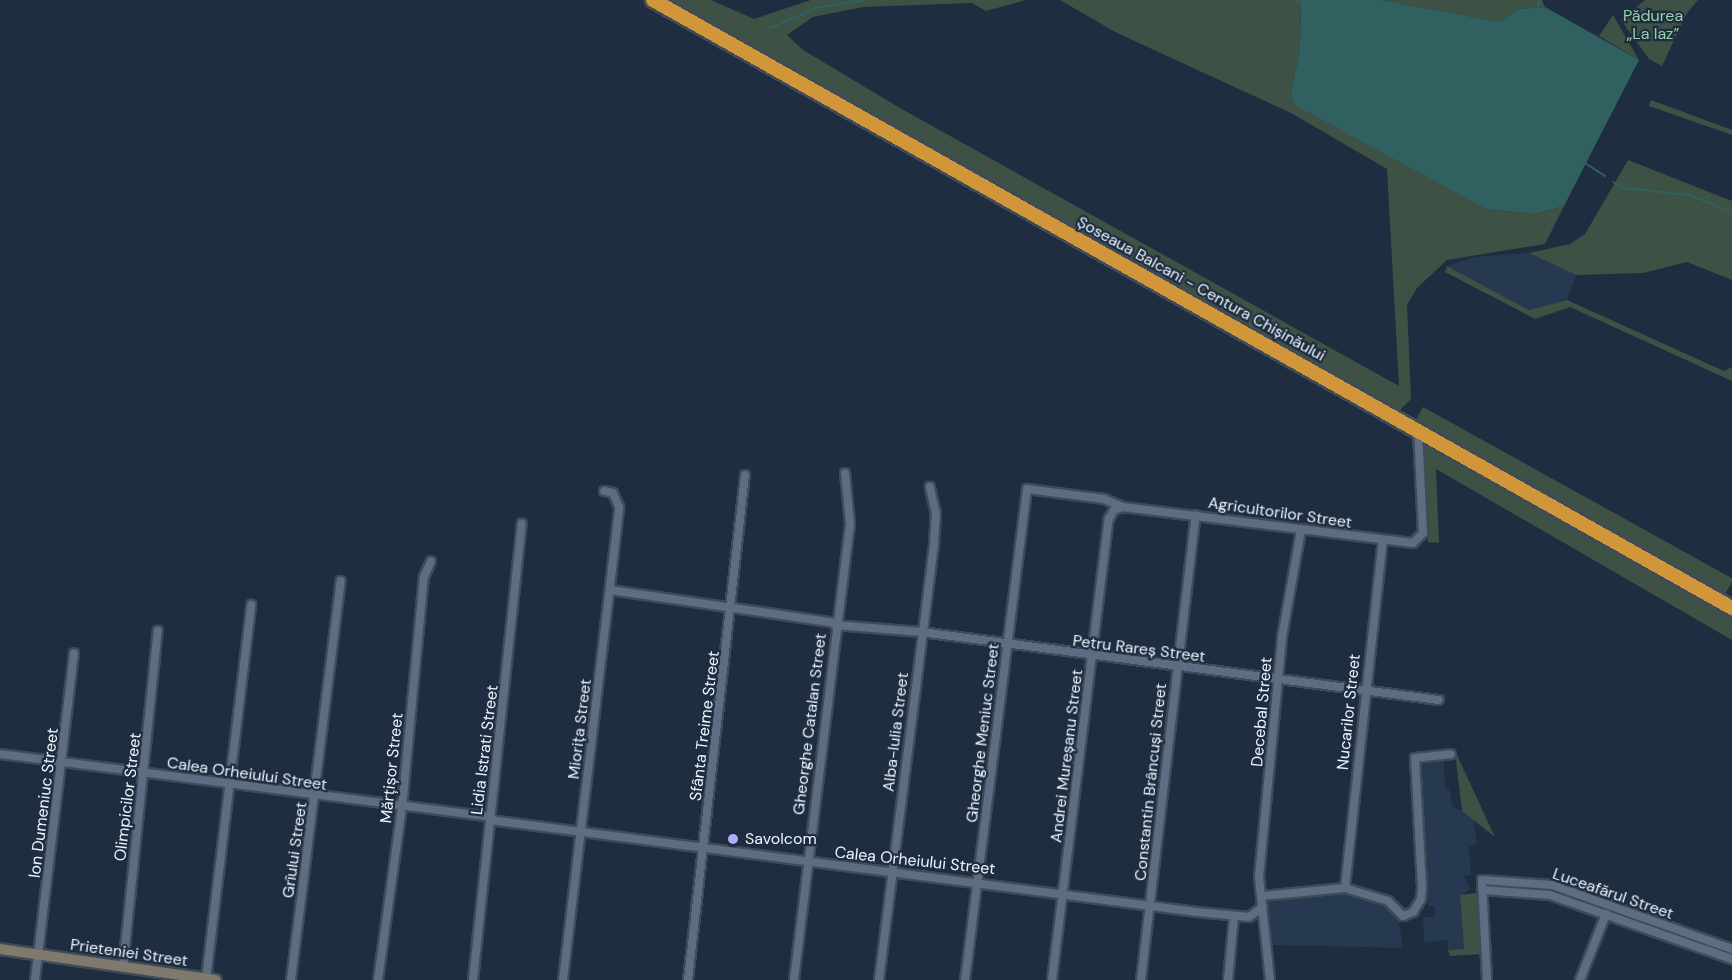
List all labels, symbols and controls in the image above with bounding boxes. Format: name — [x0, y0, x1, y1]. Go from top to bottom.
park label: Pădurea „La Iaz” — [1623, 6, 1683, 44]
street label: Șoseaua Balcani - Centura Chișinăului — [1074, 213, 1328, 365]
street label: Agricultorilor Street — [1207, 493, 1353, 533]
street label: Petru Rareș Street — [1072, 631, 1206, 667]
street label: Gheorghe Catalan Street — [789, 632, 831, 816]
street label: Gheorghe Meniuc Street — [962, 642, 1004, 824]
street label: Sfânta Treime Street — [686, 650, 724, 802]
street label: Nucarilor Street — [1333, 653, 1365, 771]
street label: Decebal Street — [1248, 656, 1276, 768]
street label: Andrei Mureșanu Street — [1047, 668, 1087, 844]
street label: Alba-Iulia Street — [879, 671, 913, 793]
street label: Miorița Street — [564, 678, 596, 780]
street label: Constantin Brâncuși Street — [1131, 682, 1171, 882]
street label: Lidia Istrati Street — [467, 684, 503, 816]
street label: Mărțișor Street — [377, 712, 407, 824]
street label: Ion Dumeniuc Street — [25, 727, 63, 879]
street label: Olimpicilor Street — [111, 732, 145, 862]
street label: Calea Orheiului Street — [166, 753, 328, 795]
street label: Grîului Street — [279, 801, 311, 899]
place label: Savolcom — [745, 829, 817, 849]
marker: Savolcom — [726, 832, 740, 846]
street label: Calea Orheiului Street — [834, 843, 996, 879]
street label: Luceafărul Street — [1550, 864, 1676, 924]
street label: Prieteniei Street — [69, 935, 189, 971]

